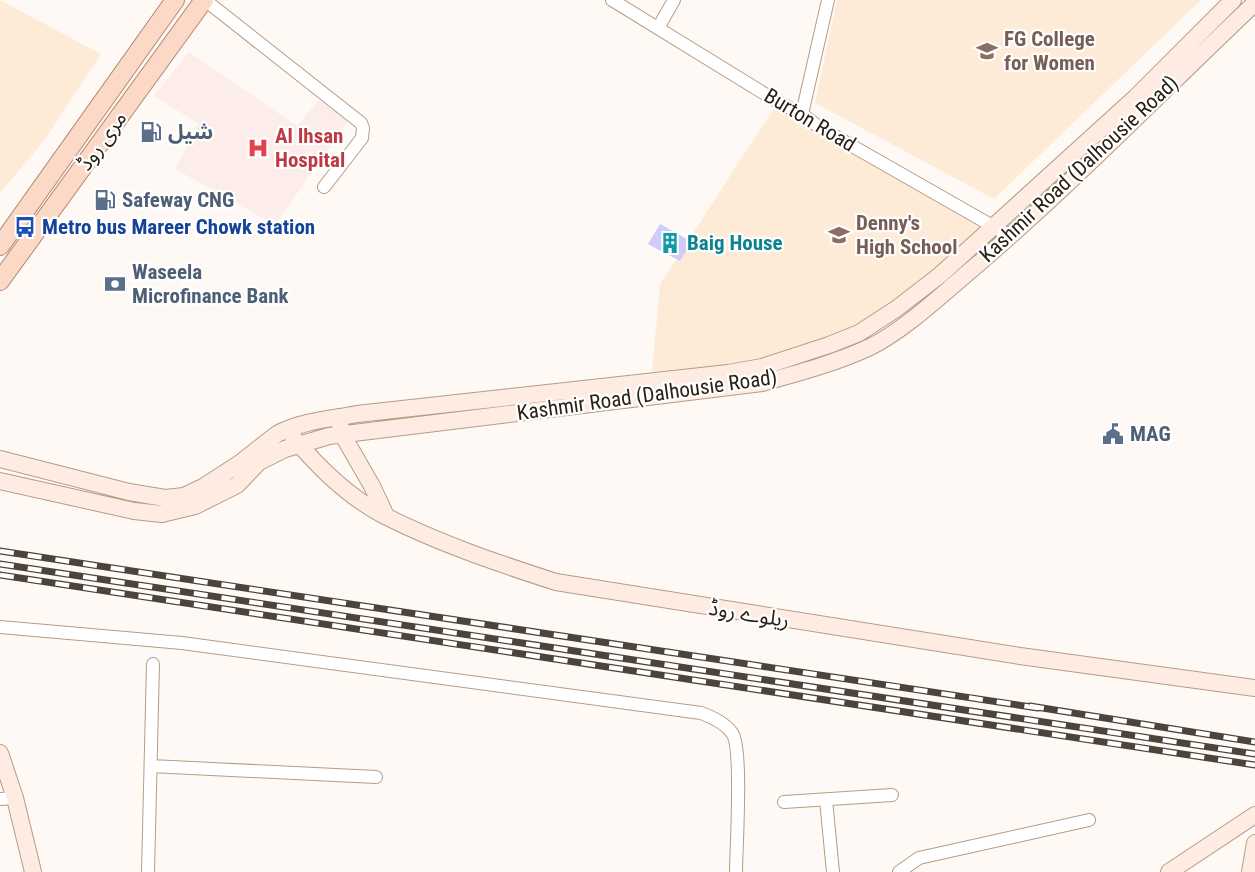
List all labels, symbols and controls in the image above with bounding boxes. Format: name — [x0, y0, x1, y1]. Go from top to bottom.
place label: FG College for Women — [1004, 27, 1095, 75]
school or university icon: FG College for Women — [975, 39, 999, 63]
street label: Kashmir Road (Dalhousie Road) — [975, 71, 1183, 267]
street label: Burton Road — [760, 83, 860, 157]
street label: مری روڈ — [73, 107, 131, 175]
fuel station icon: شیل — [139, 120, 163, 144]
place label: شیل — [168, 120, 213, 144]
place label: Al Ihsan Hospital — [275, 124, 345, 172]
hospital icon: Al Ihsan Hospital — [246, 136, 270, 160]
fuel station icon: Safeway CNG — [93, 188, 117, 212]
place label: Safeway CNG — [122, 188, 234, 212]
place label: Denny's High School — [856, 211, 957, 259]
bus stop icon: Metro bus Mareer Chowk station — [13, 215, 37, 239]
place label: Metro bus Mareer Chowk station — [42, 215, 315, 239]
school or university icon: Denny's High School — [827, 223, 851, 247]
building icon: Baig House — [658, 231, 682, 255]
place label: Baig House — [687, 231, 783, 255]
place label: Waseela Microfinance Bank — [132, 260, 289, 308]
bank icon: Waseela Microfinance Bank — [103, 272, 127, 296]
street label: Kashmir Road (Dalhousie Road) — [515, 365, 779, 425]
public building icon: MAG — [1101, 422, 1125, 446]
place label: MAG — [1130, 422, 1171, 446]
street label: ریلوے روڈ — [707, 596, 791, 632]

